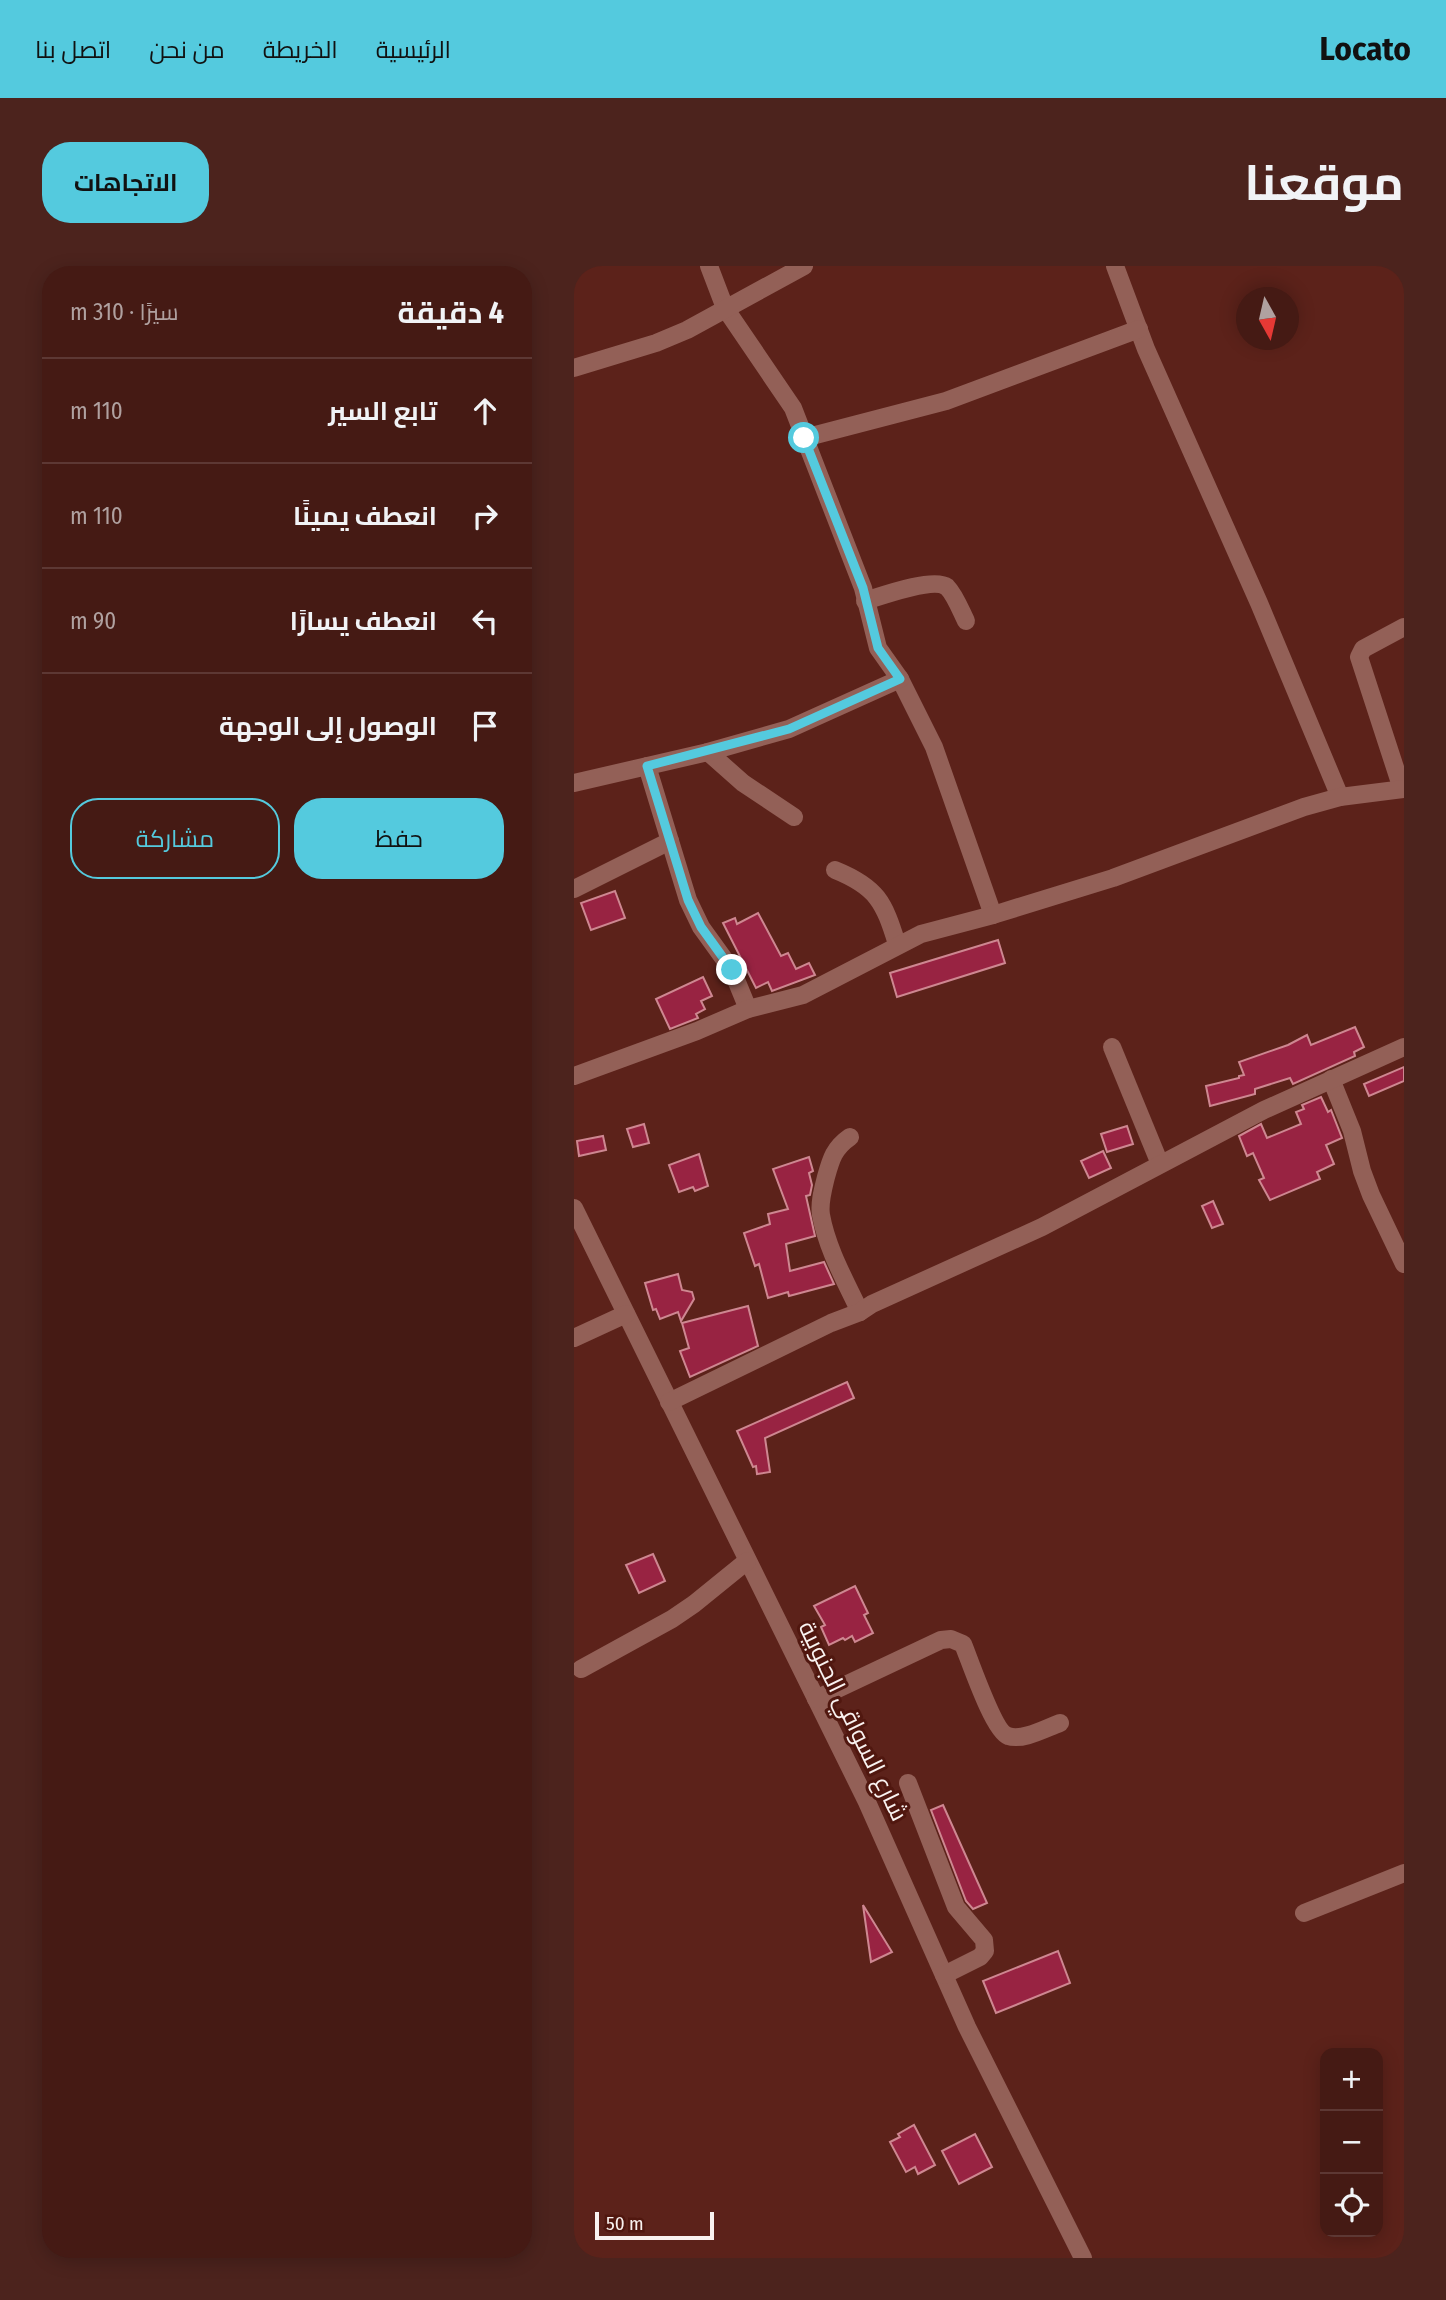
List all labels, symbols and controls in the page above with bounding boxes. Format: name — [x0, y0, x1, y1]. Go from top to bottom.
text: Locato — [1320, 29, 1411, 69]
text: اتصل بنا — [35, 36, 111, 64]
text: من نحن — [149, 36, 225, 64]
text: الخريطة — [263, 36, 338, 64]
text: الرئيسية — [376, 36, 451, 64]
button: الاتجاهات — [42, 142, 209, 223]
text: موقعنا — [1244, 154, 1404, 213]
north arrow — [1236, 287, 1299, 350]
text: 4 دقيقة — [398, 295, 504, 331]
text: سيرًا · 310 m — [70, 298, 178, 326]
icon: ahead — [466, 392, 504, 430]
text: تابع السير — [328, 396, 437, 427]
text: 110 m — [70, 397, 123, 425]
route start — [788, 422, 819, 453]
icon: right — [466, 497, 504, 535]
text: انعطف يمينًا — [293, 501, 437, 532]
text: 110 m — [70, 502, 123, 530]
icon: left — [466, 602, 504, 640]
text: انعطف يسارًا — [290, 606, 437, 637]
text: 90 m — [70, 607, 116, 635]
icon: arrive — [466, 707, 504, 745]
text: الوصول إلى الوجهة — [219, 711, 437, 742]
button: مشاركة — [70, 798, 280, 879]
button: حفظ — [294, 798, 504, 879]
route end — [716, 954, 747, 985]
street label: شارع السواقي الجنوبية — [788, 1617, 913, 1828]
map controls — [1320, 2048, 1383, 2237]
button: + — [1320, 2048, 1383, 2111]
button: − — [1320, 2111, 1383, 2174]
button: locate — [1320, 2174, 1383, 2237]
scale bar — [595, 2209, 714, 2241]
text: 50 m — [606, 2212, 644, 2235]

